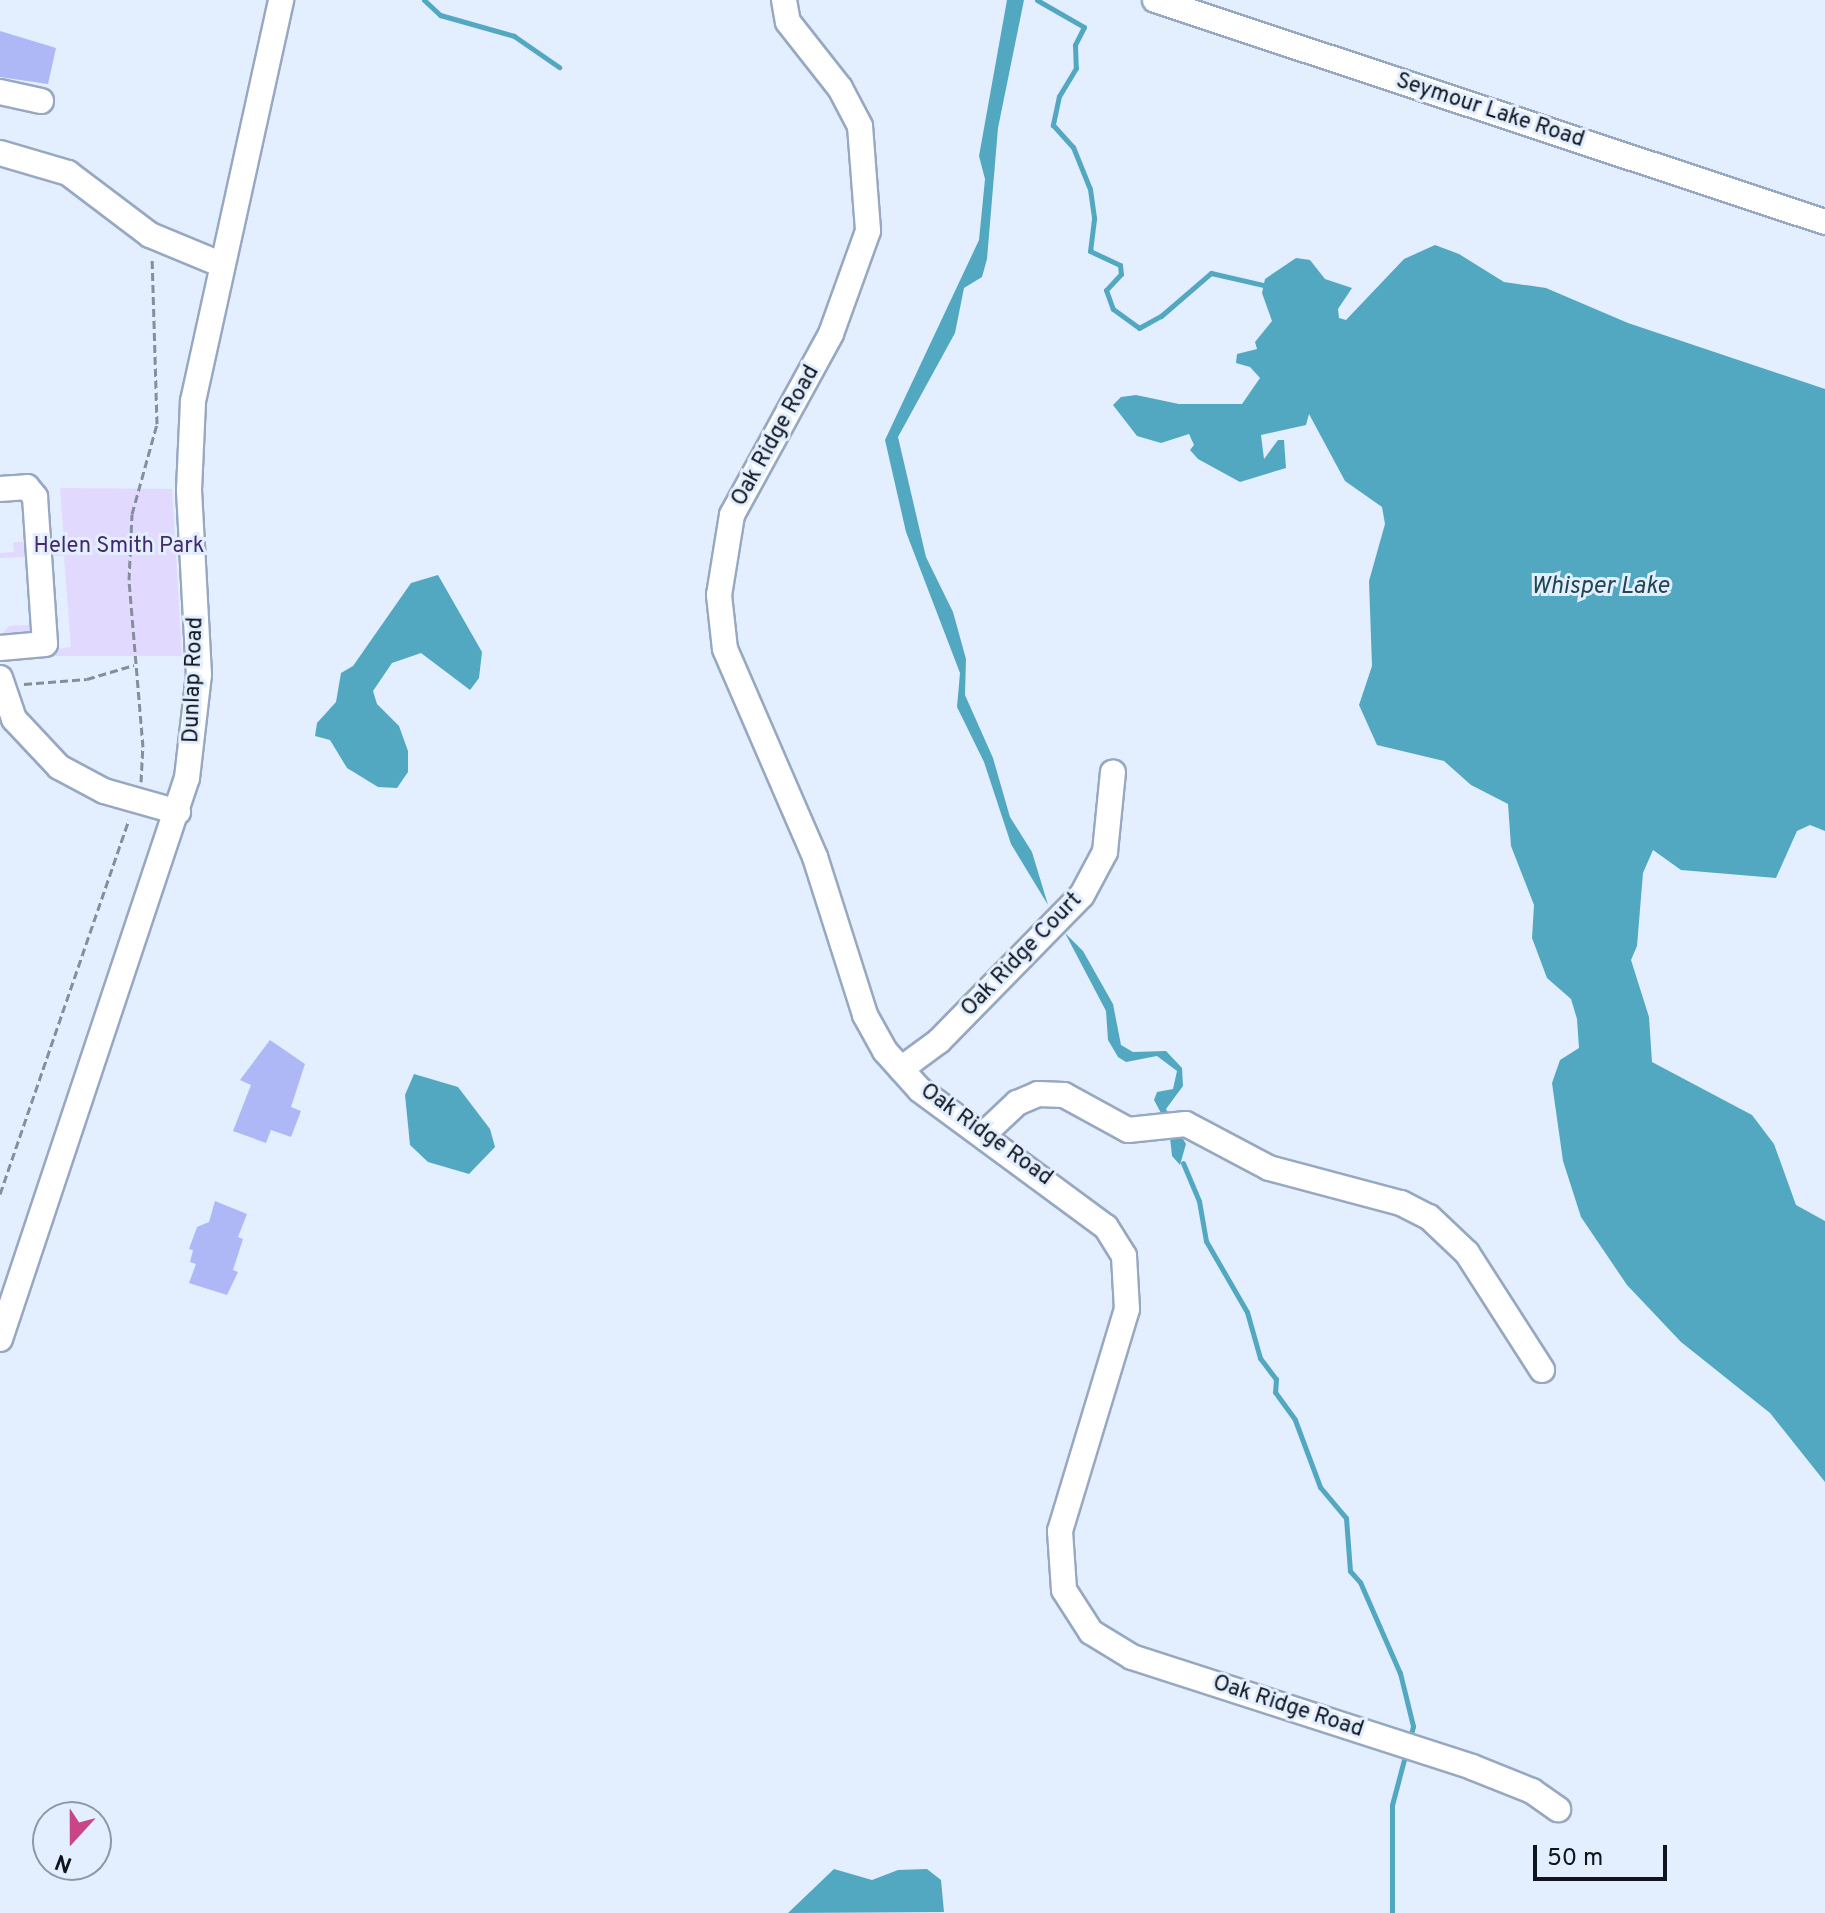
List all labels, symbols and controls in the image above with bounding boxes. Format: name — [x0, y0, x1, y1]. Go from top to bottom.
street label: Seymour Lake Road — [1393, 68, 1587, 154]
street label: Oak Ridge Road — [726, 361, 826, 511]
park label: Helen Smith Park — [34, 534, 204, 560]
water label: Whisper Lake — [1531, 574, 1669, 602]
street label: Dunlap Road — [179, 617, 209, 743]
street label: Oak Ridge Court — [956, 887, 1088, 1023]
street label: Oak Ridge Road — [915, 1078, 1057, 1192]
street label: Oak Ridge Road — [1209, 1670, 1367, 1744]
north arrow — [32, 1801, 112, 1881]
scale bar — [1537, 1829, 1671, 1879]
text: 50 m — [1547, 1844, 1603, 1874]
text: N — [52, 1847, 76, 1877]

